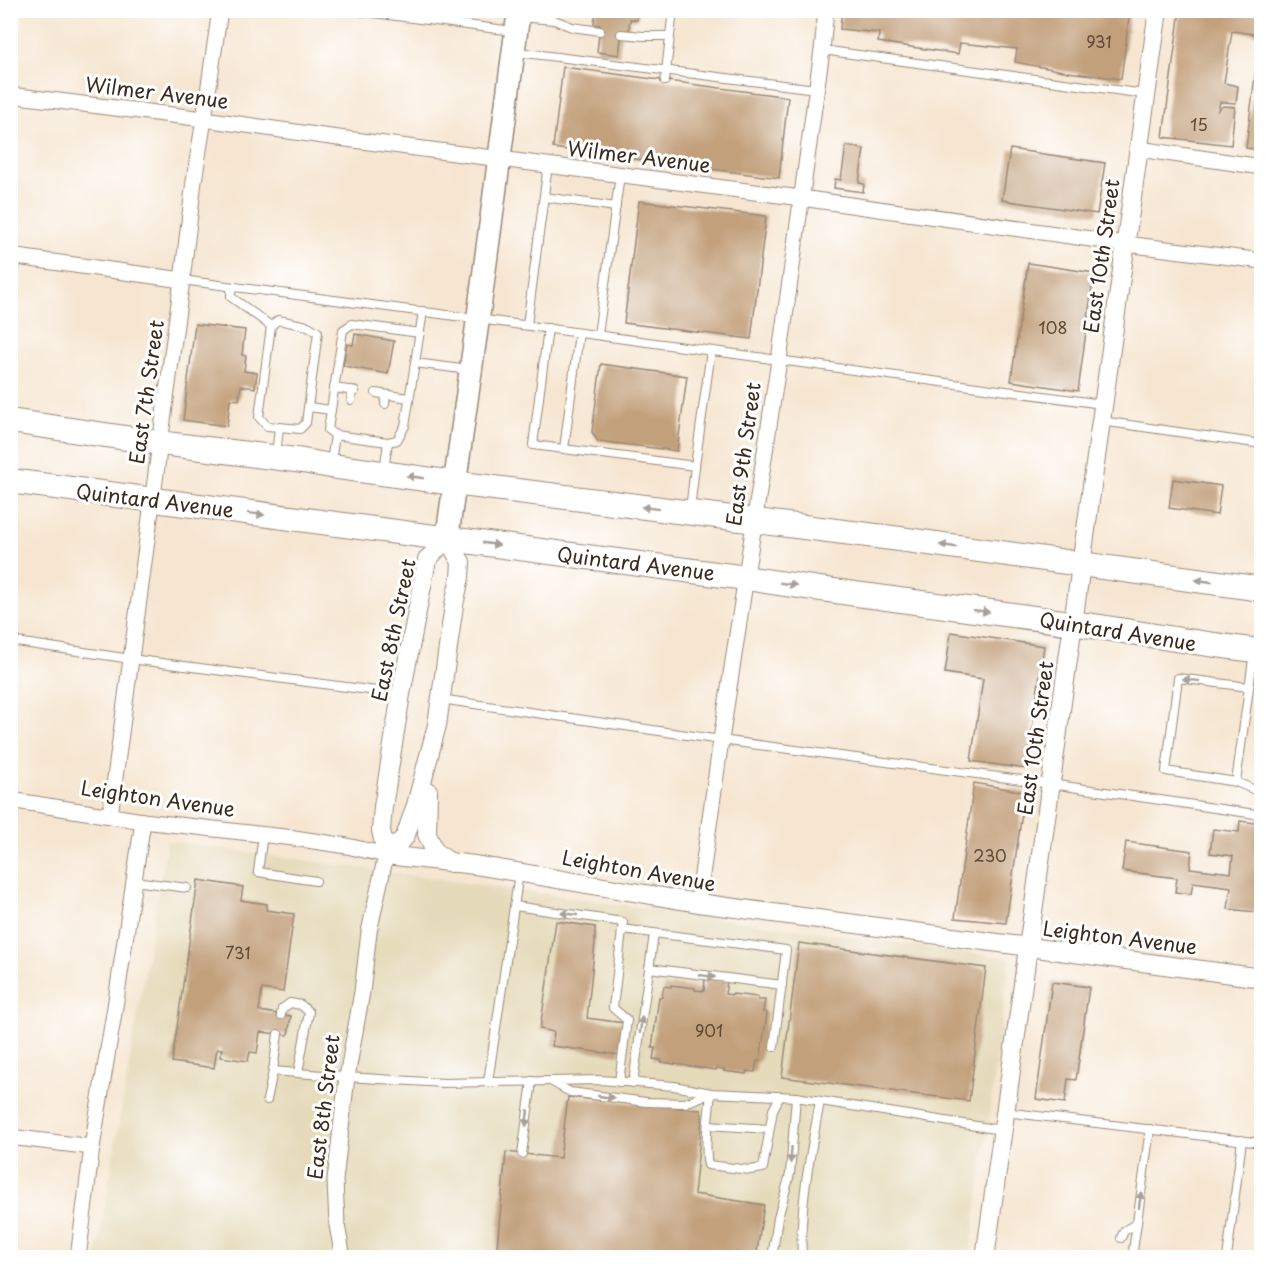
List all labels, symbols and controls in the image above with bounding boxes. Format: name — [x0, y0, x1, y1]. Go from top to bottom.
house number: 931 — [1086, 29, 1112, 53]
street label: Wilmer Avenue — [84, 68, 230, 116]
house number: 15 — [1190, 112, 1208, 136]
street label: Wilmer Avenue — [566, 132, 712, 180]
street label: East 10th Street — [1075, 177, 1127, 335]
house number: 108 — [1039, 315, 1067, 339]
street label: East 7th Street — [121, 318, 171, 466]
street label: East 9th Street — [718, 380, 768, 528]
one-way arrow — [406, 473, 425, 482]
street label: Quintard Avenue — [74, 475, 236, 525]
one-way arrow — [641, 503, 660, 513]
one-way arrow — [246, 509, 265, 518]
street label: Quintard Avenue — [555, 538, 717, 588]
one-way arrow — [482, 539, 501, 549]
one-way arrow — [938, 541, 957, 550]
street label: East 8th Street — [363, 556, 423, 704]
one-way arrow — [1194, 576, 1213, 585]
one-way arrow — [779, 580, 798, 589]
street label: Quintard Avenue — [1037, 604, 1199, 658]
one-way arrow — [972, 607, 991, 616]
street label: East 10th Street — [1009, 659, 1061, 817]
one-way arrow — [1182, 675, 1201, 684]
street label: Leighton Avenue — [79, 772, 237, 824]
street label: Leighton Avenue — [560, 842, 718, 898]
house number: 230 — [973, 843, 1007, 867]
one-way arrow — [559, 909, 578, 918]
street label: Leighton Avenue — [1041, 913, 1199, 961]
house number: 731 — [225, 940, 251, 964]
one-way arrow — [698, 971, 717, 980]
one-way arrow — [636, 1016, 645, 1035]
house number: 901 — [695, 1018, 723, 1042]
street label: East 8th Street — [299, 1033, 347, 1181]
one-way arrow — [597, 1093, 616, 1102]
one-way arrow — [522, 1108, 532, 1127]
one-way arrow — [787, 1146, 796, 1165]
one-way arrow — [1135, 1190, 1144, 1209]

